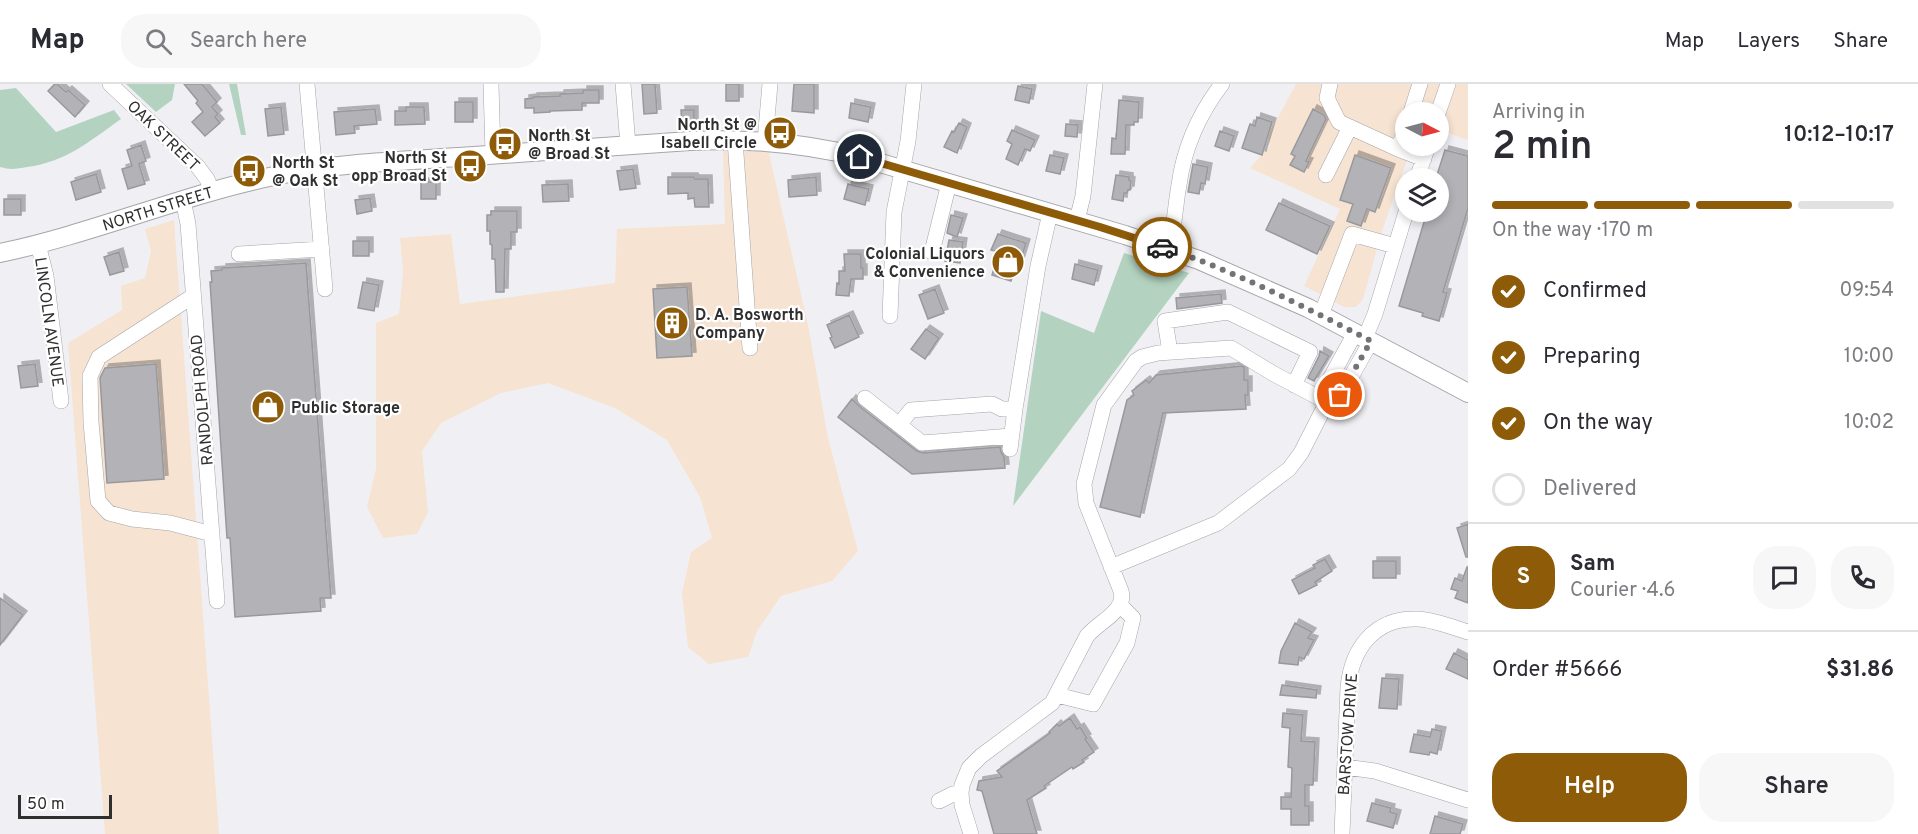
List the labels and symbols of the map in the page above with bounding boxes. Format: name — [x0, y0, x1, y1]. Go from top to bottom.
street label: OAK STREET — [122, 97, 203, 176]
north arrow — [1395, 102, 1449, 156]
bus stop icon: North St @ Isabell Circle — [762, 115, 798, 151]
place label: North St @ Isabell Circle — [661, 116, 757, 154]
bus stop icon: North St @ Broad St — [487, 126, 523, 162]
place label: North St @ Broad St — [528, 127, 610, 165]
pin — [834, 131, 885, 182]
bus stop icon: North St opp Broad St — [452, 148, 488, 184]
place label: North St opp Broad St — [351, 149, 447, 187]
bus stop icon: North St @ Oak St — [231, 153, 267, 189]
place label: North St @ Oak St — [272, 154, 338, 192]
street label: NORTH STREET — [100, 184, 216, 237]
courier — [1132, 217, 1192, 277]
shop icon: Colonial Liquors & Convenience — [990, 244, 1026, 280]
place label: Colonial Liquors & Convenience — [865, 245, 985, 283]
street label: LINCOLN AVENUE — [29, 256, 67, 388]
building icon: D. A. Bosworth Company — [654, 305, 690, 341]
place label: D. A. Bosworth Company — [695, 306, 804, 344]
street label: RANDOLPH ROAD — [187, 333, 219, 466]
pin — [1314, 369, 1365, 420]
shop icon: Public Storage — [250, 389, 286, 425]
place label: Public Storage — [291, 399, 400, 419]
street label: BARSTOW DRIVE — [1335, 672, 1363, 796]
scale bar — [18, 792, 112, 820]

